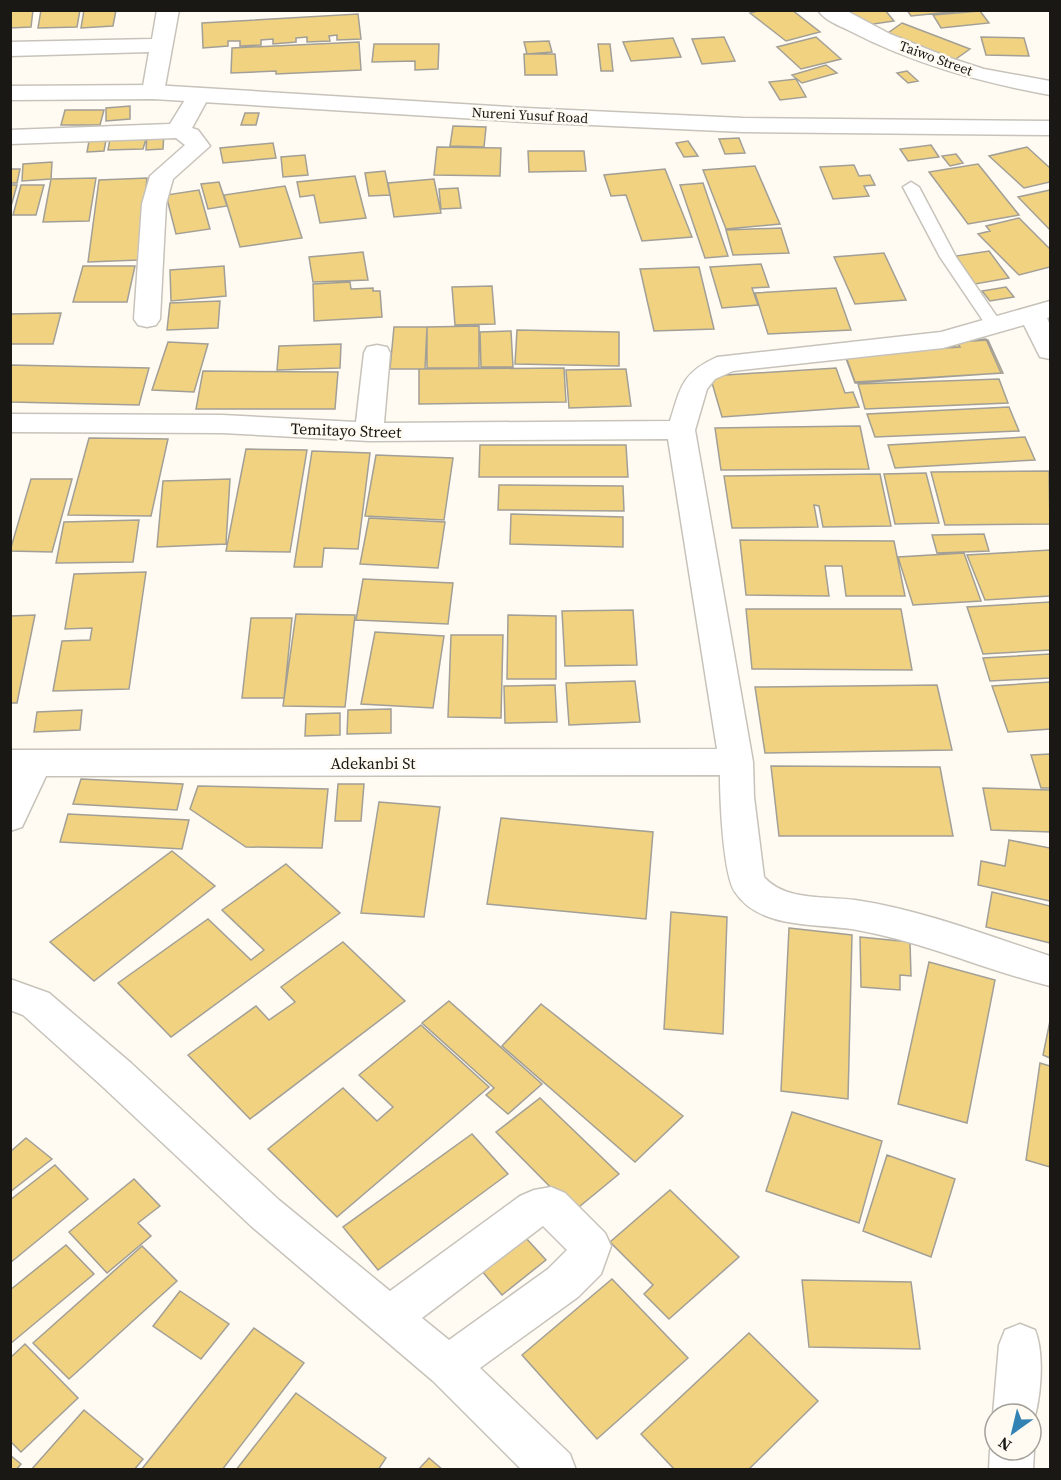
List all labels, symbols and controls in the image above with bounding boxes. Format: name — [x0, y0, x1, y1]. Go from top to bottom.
street label: Taiwo Street — [897, 36, 976, 81]
street label: Nureni Yusuf Road — [471, 102, 589, 128]
street label: Temitayo Street — [290, 417, 403, 443]
street label: Adekanbi St — [331, 752, 416, 774]
north arrow — [983, 1402, 1043, 1462]
text: N — [993, 1432, 1016, 1457]

